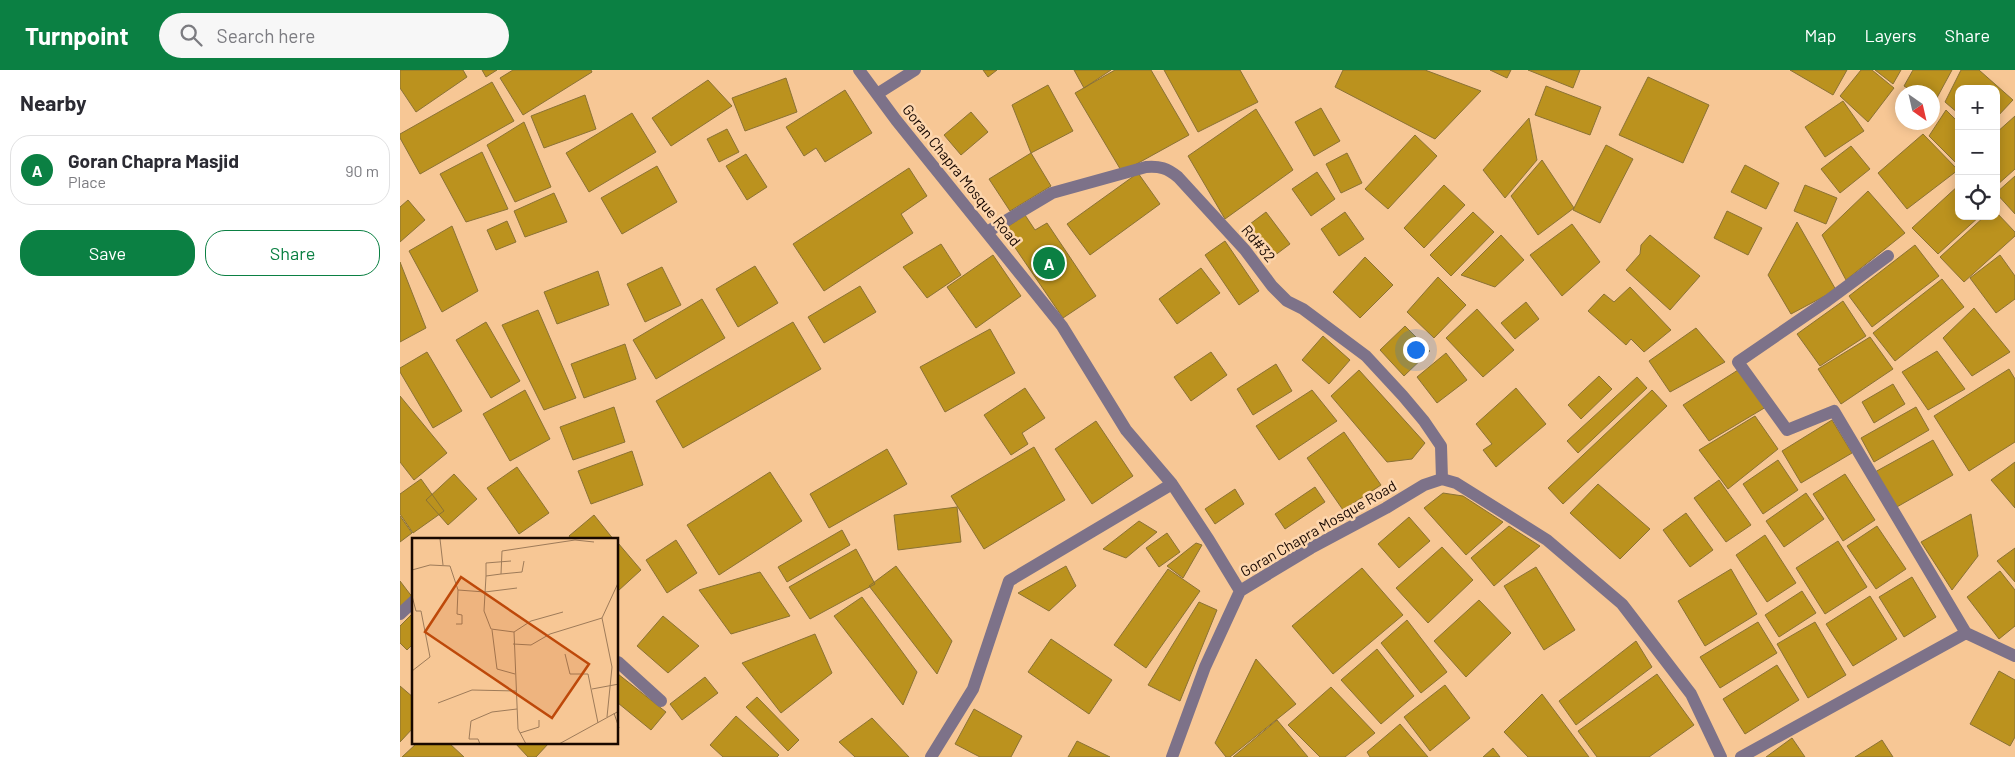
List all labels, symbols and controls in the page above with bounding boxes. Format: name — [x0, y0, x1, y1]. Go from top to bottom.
search box — [159, 13, 509, 58]
text: Turnpoint — [25, 21, 129, 50]
icon: search — [177, 21, 205, 49]
text: Search here — [217, 24, 315, 47]
text: Map — [1804, 24, 1836, 46]
text: Layers — [1864, 24, 1917, 46]
text: Share — [1945, 24, 1990, 46]
north arrow — [1895, 85, 1940, 130]
map controls — [1955, 85, 2000, 220]
button: + — [1955, 85, 2000, 130]
text: Nearby — [20, 90, 86, 115]
street label: Goran Chapra Mosque Road — [899, 100, 1025, 250]
button: − — [1955, 130, 2000, 175]
text: Goran Chapra Masjid — [68, 149, 239, 172]
text: A — [32, 161, 42, 180]
text: 90 m — [345, 161, 379, 180]
text: Place — [68, 172, 106, 191]
button: locate — [1955, 175, 2000, 220]
street label: Rd#32 — [1238, 221, 1280, 265]
button: Save — [20, 230, 195, 276]
button: Share — [205, 230, 380, 276]
pin: A — [1033, 244, 1065, 282]
your location — [1403, 337, 1429, 363]
street label: Goran Chapra Mosque Road — [1237, 476, 1399, 580]
inset map — [412, 538, 619, 744]

